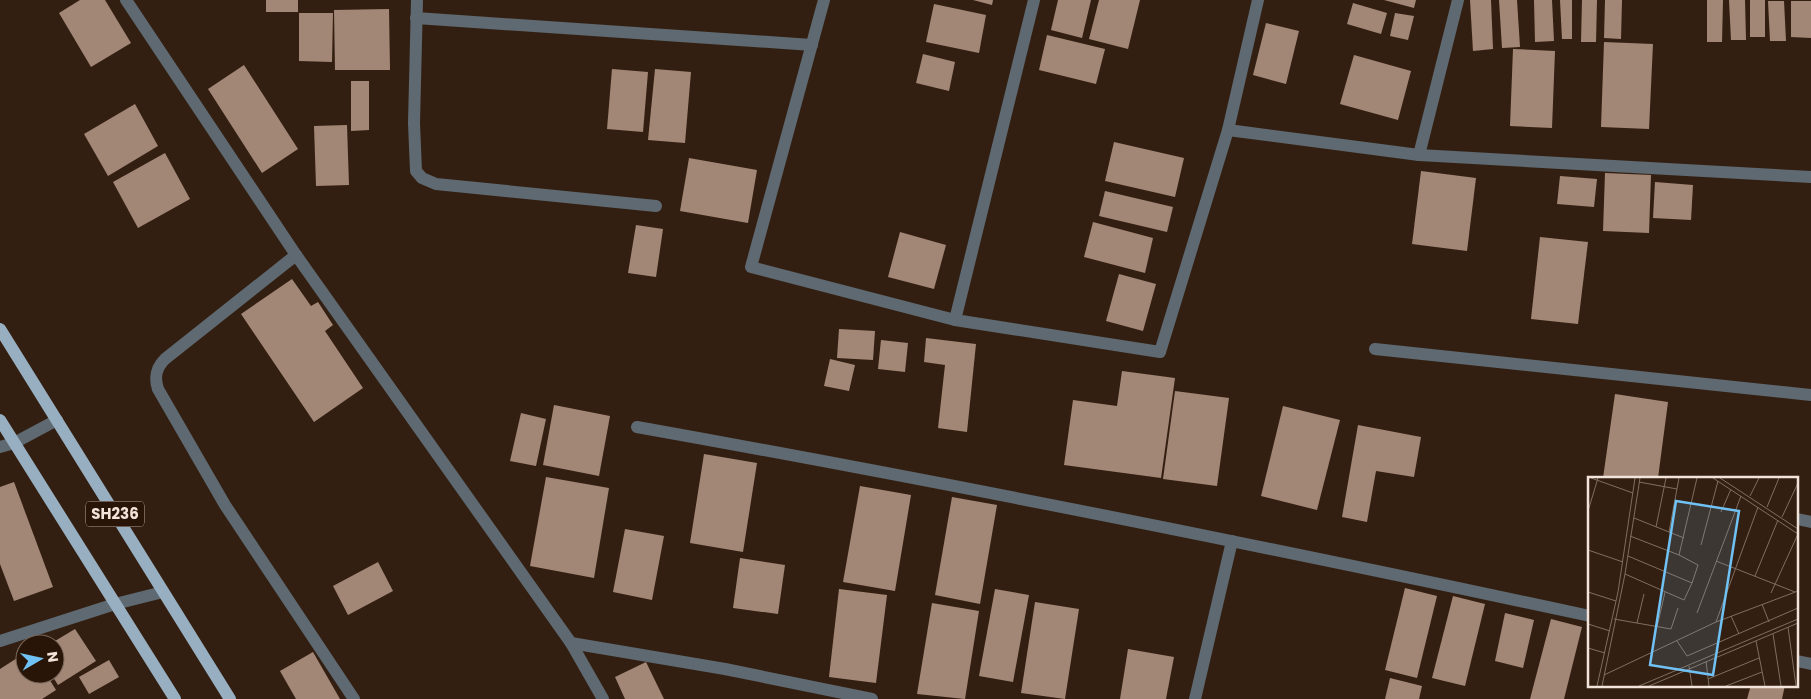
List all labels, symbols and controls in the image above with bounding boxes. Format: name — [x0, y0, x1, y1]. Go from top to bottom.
inset map — [1588, 477, 1798, 686]
road number: SH236 — [86, 502, 144, 526]
north arrow — [15, 634, 65, 684]
text: N — [42, 650, 64, 664]

